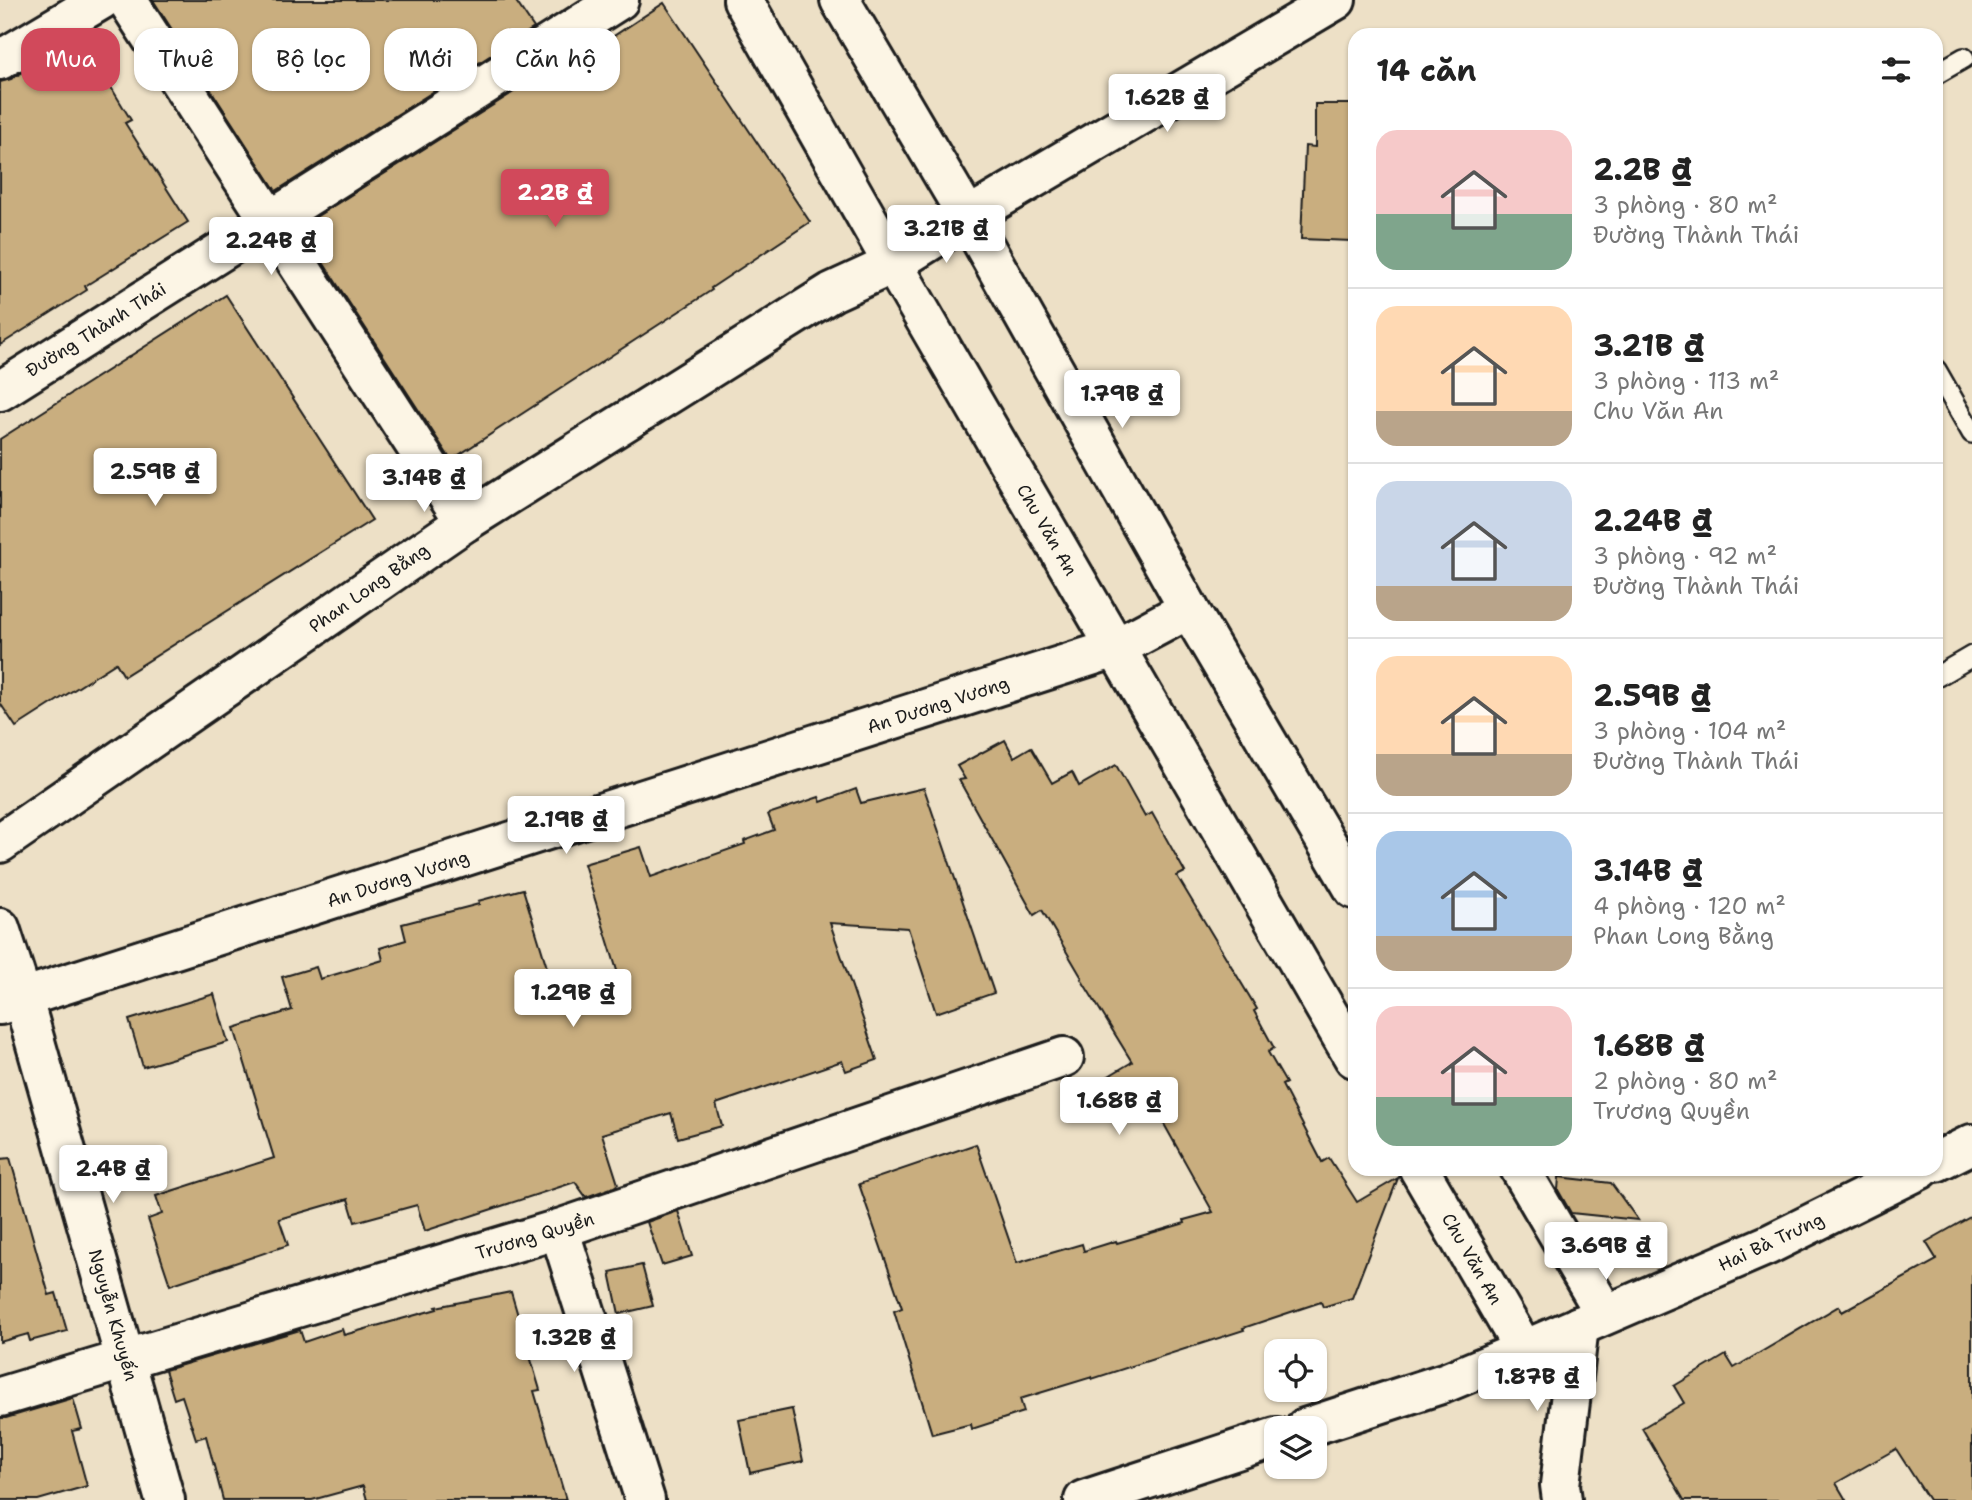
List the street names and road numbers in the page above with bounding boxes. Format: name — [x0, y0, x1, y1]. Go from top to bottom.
street label: Đường Thành Thái — [21, 277, 171, 383]
street label: Chu Văn An — [1011, 480, 1083, 580]
street label: Phan Long Bằng — [304, 538, 434, 638]
street label: An Dương Vương — [864, 671, 1012, 739]
street label: An Dương Vương — [324, 845, 472, 913]
street label: Trương Quyền — [473, 1207, 597, 1265]
street label: Hai Bà Trưng — [1714, 1207, 1828, 1277]
street label: Chu Văn An — [1436, 1209, 1508, 1309]
street label: Nguyễn Khuyến — [83, 1246, 143, 1384]

